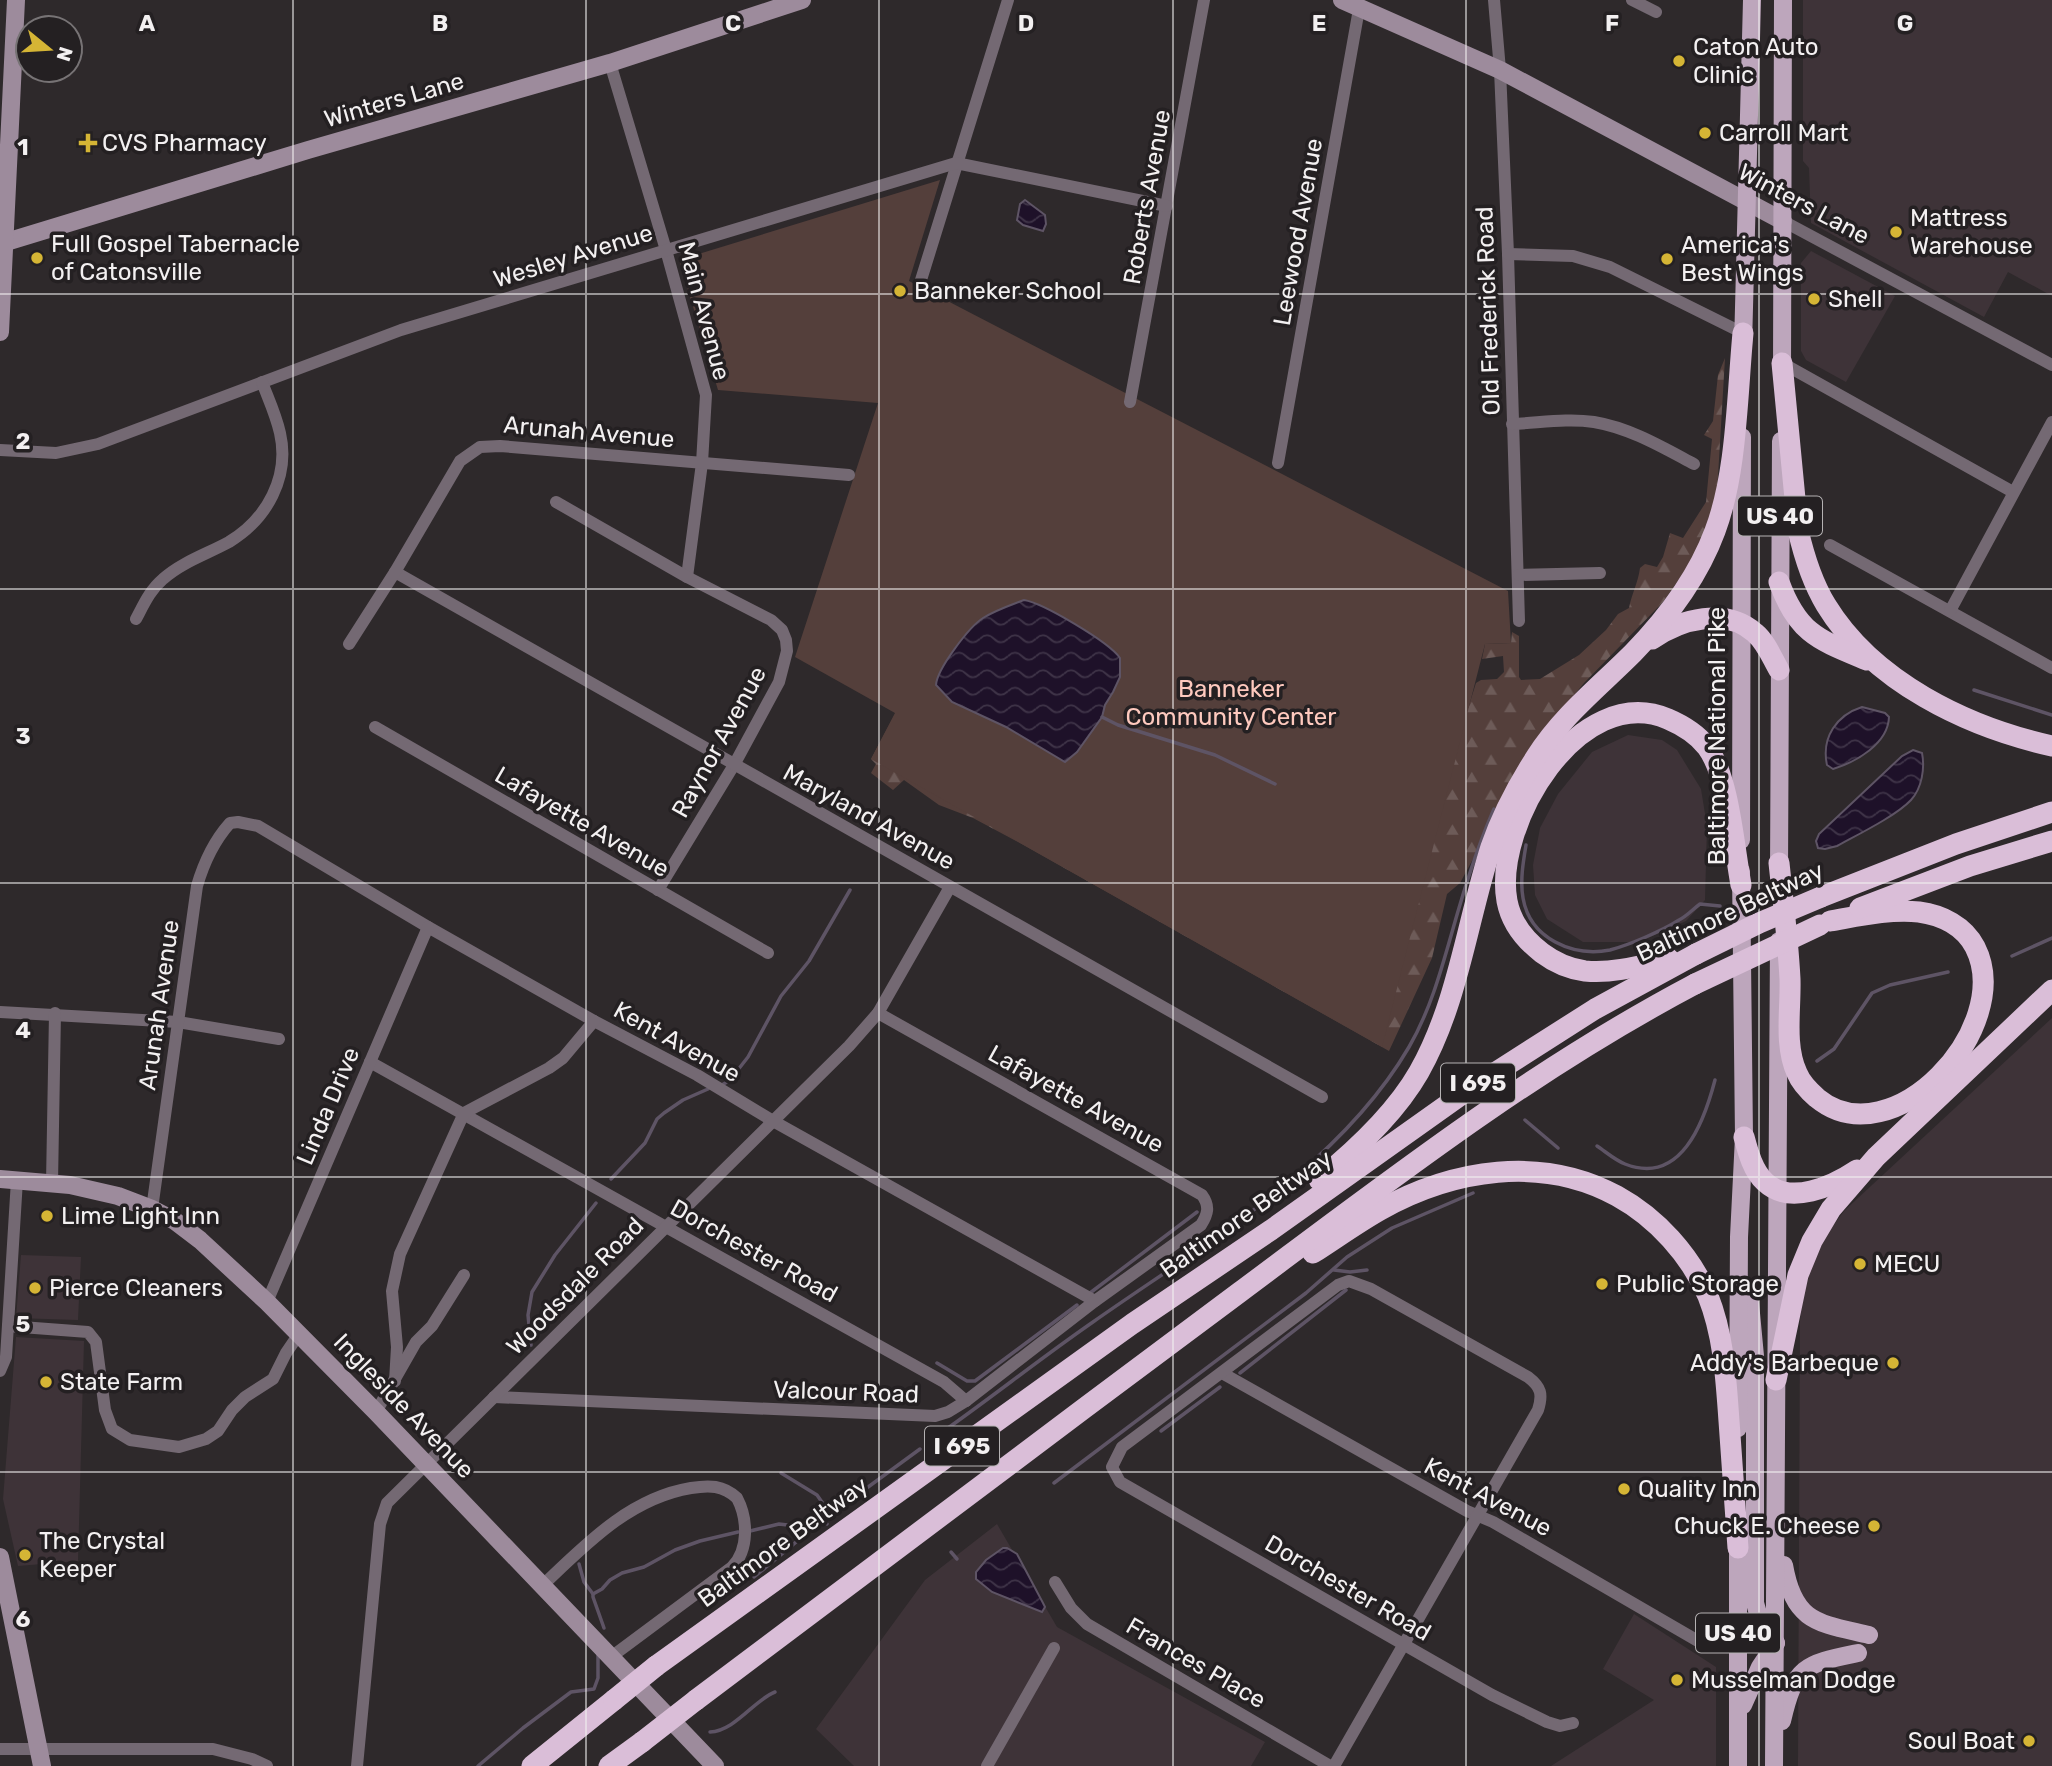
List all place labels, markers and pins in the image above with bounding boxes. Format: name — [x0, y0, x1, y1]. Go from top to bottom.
place label: Caton Auto Clinic — [1693, 33, 1819, 89]
marker: Caton Auto Clinic — [1671, 53, 1687, 69]
place label: Carroll Mart — [1719, 119, 1848, 147]
marker: Carroll Mart — [1697, 125, 1713, 141]
place label: CVS Pharmacy — [102, 129, 267, 157]
marker: CVS Pharmacy — [80, 135, 96, 151]
place label: Mattress Warehouse — [1910, 204, 2033, 260]
marker: Mattress Warehouse — [1888, 224, 1904, 240]
place label: Full Gospel Tabernacle of Catonsville — [51, 230, 300, 286]
place label: America's Best Wings — [1681, 231, 1804, 287]
marker: Full Gospel Tabernacle of Catonsville — [29, 250, 45, 266]
marker: America's Best Wings — [1659, 251, 1675, 267]
place label: Banneker School — [914, 277, 1102, 305]
marker: Banneker School — [892, 283, 908, 299]
place label: Shell — [1828, 285, 1883, 313]
marker: Shell — [1806, 291, 1822, 307]
place label: Lime Light Inn — [61, 1202, 220, 1230]
marker: Lime Light Inn — [39, 1208, 55, 1224]
place label: MECU — [1874, 1250, 1940, 1278]
marker: MECU — [1852, 1256, 1868, 1272]
place label: Public Storage — [1616, 1270, 1779, 1298]
place label: Pierce Cleaners — [49, 1274, 223, 1302]
marker: Public Storage — [1594, 1276, 1610, 1292]
marker: Pierce Cleaners — [27, 1280, 43, 1296]
place label: Addy's Barbeque — [1690, 1349, 1879, 1377]
marker: Addy's Barbeque — [1885, 1355, 1901, 1371]
place label: State Farm — [60, 1368, 183, 1396]
marker: State Farm — [38, 1374, 54, 1390]
place label: Quality Inn — [1638, 1475, 1757, 1503]
marker: Quality Inn — [1616, 1481, 1632, 1497]
place label: Chuck E. Cheese — [1674, 1512, 1860, 1540]
marker: Chuck E. Cheese — [1866, 1518, 1882, 1534]
place label: The Crystal Keeper — [39, 1527, 165, 1583]
marker: The Crystal Keeper — [17, 1547, 33, 1563]
place label: Musselman Dodge — [1691, 1666, 1896, 1694]
marker: Musselman Dodge — [1669, 1672, 1685, 1688]
place label: Soul Boat — [1908, 1727, 2015, 1755]
marker: Soul Boat — [2021, 1733, 2037, 1749]

